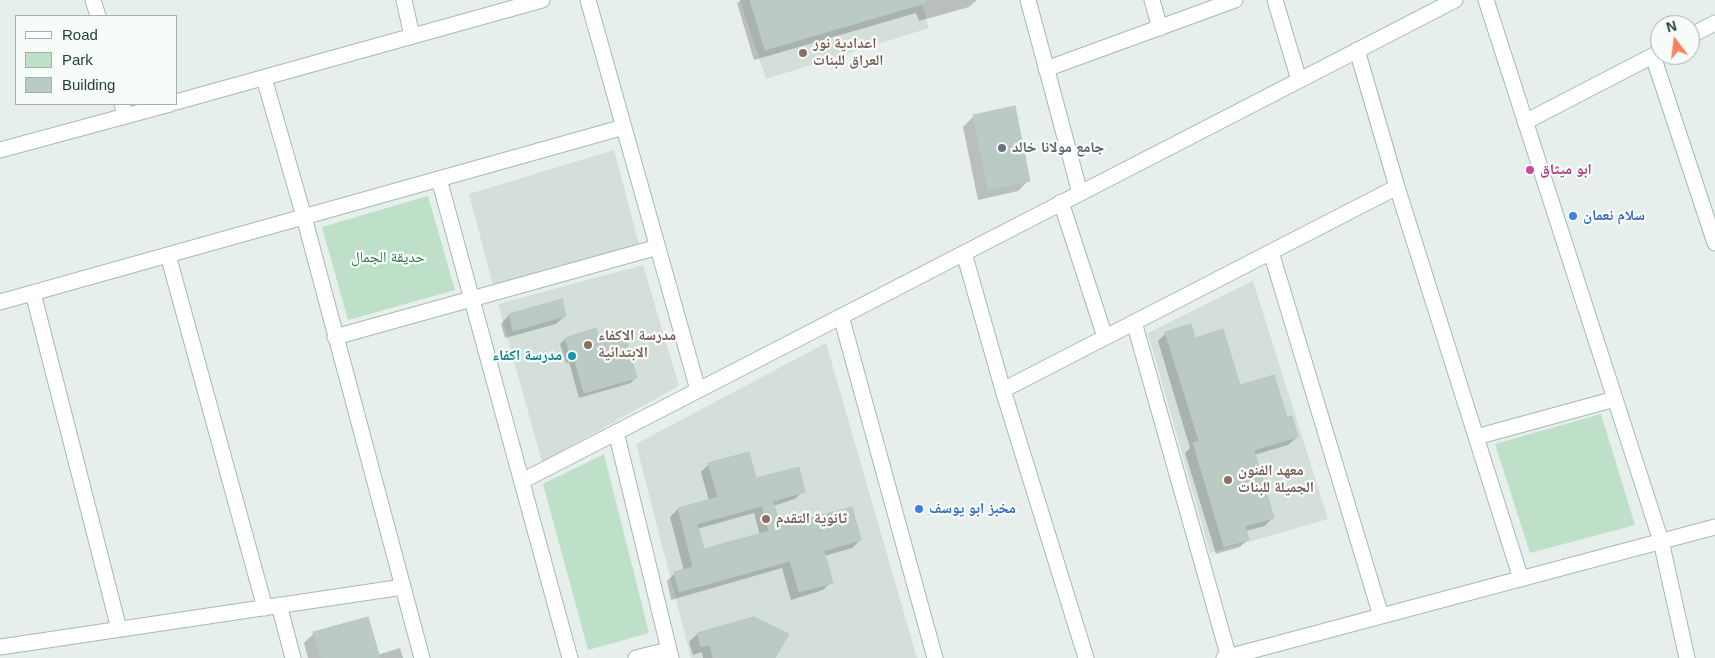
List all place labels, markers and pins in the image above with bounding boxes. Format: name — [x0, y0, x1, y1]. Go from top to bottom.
place label: اعدادية نور العراق للبنات — [813, 35, 883, 70]
marker: اعدادية نور العراق للبنات — [797, 47, 809, 59]
place label: جامع مولانا خالد — [1012, 139, 1104, 157]
marker: جامع مولانا خالد — [996, 142, 1008, 154]
place label: ابو ميثاق — [1540, 161, 1592, 179]
marker: ابو ميثاق — [1524, 164, 1536, 176]
place label: سلام نعمان — [1583, 207, 1645, 225]
marker: سلام نعمان — [1567, 210, 1579, 222]
place label: مدرسة الاكفاء الابتدائية — [598, 327, 676, 362]
marker: مدرسة الاكفاء الابتدائية — [582, 339, 594, 351]
place label: مدرسة اكفاء — [492, 347, 562, 365]
marker: مدرسة اكفاء — [566, 350, 578, 362]
place label: معهد الفنون الجميلة للبنات — [1238, 462, 1314, 497]
marker: معهد الفنون الجميلة للبنات — [1222, 474, 1234, 486]
place label: مخبز ابو يوسف — [929, 500, 1016, 518]
marker: مخبز ابو يوسف — [913, 503, 925, 515]
place label: ثانوية التقدم — [776, 510, 847, 528]
marker: ثانوية التقدم — [760, 513, 772, 525]

